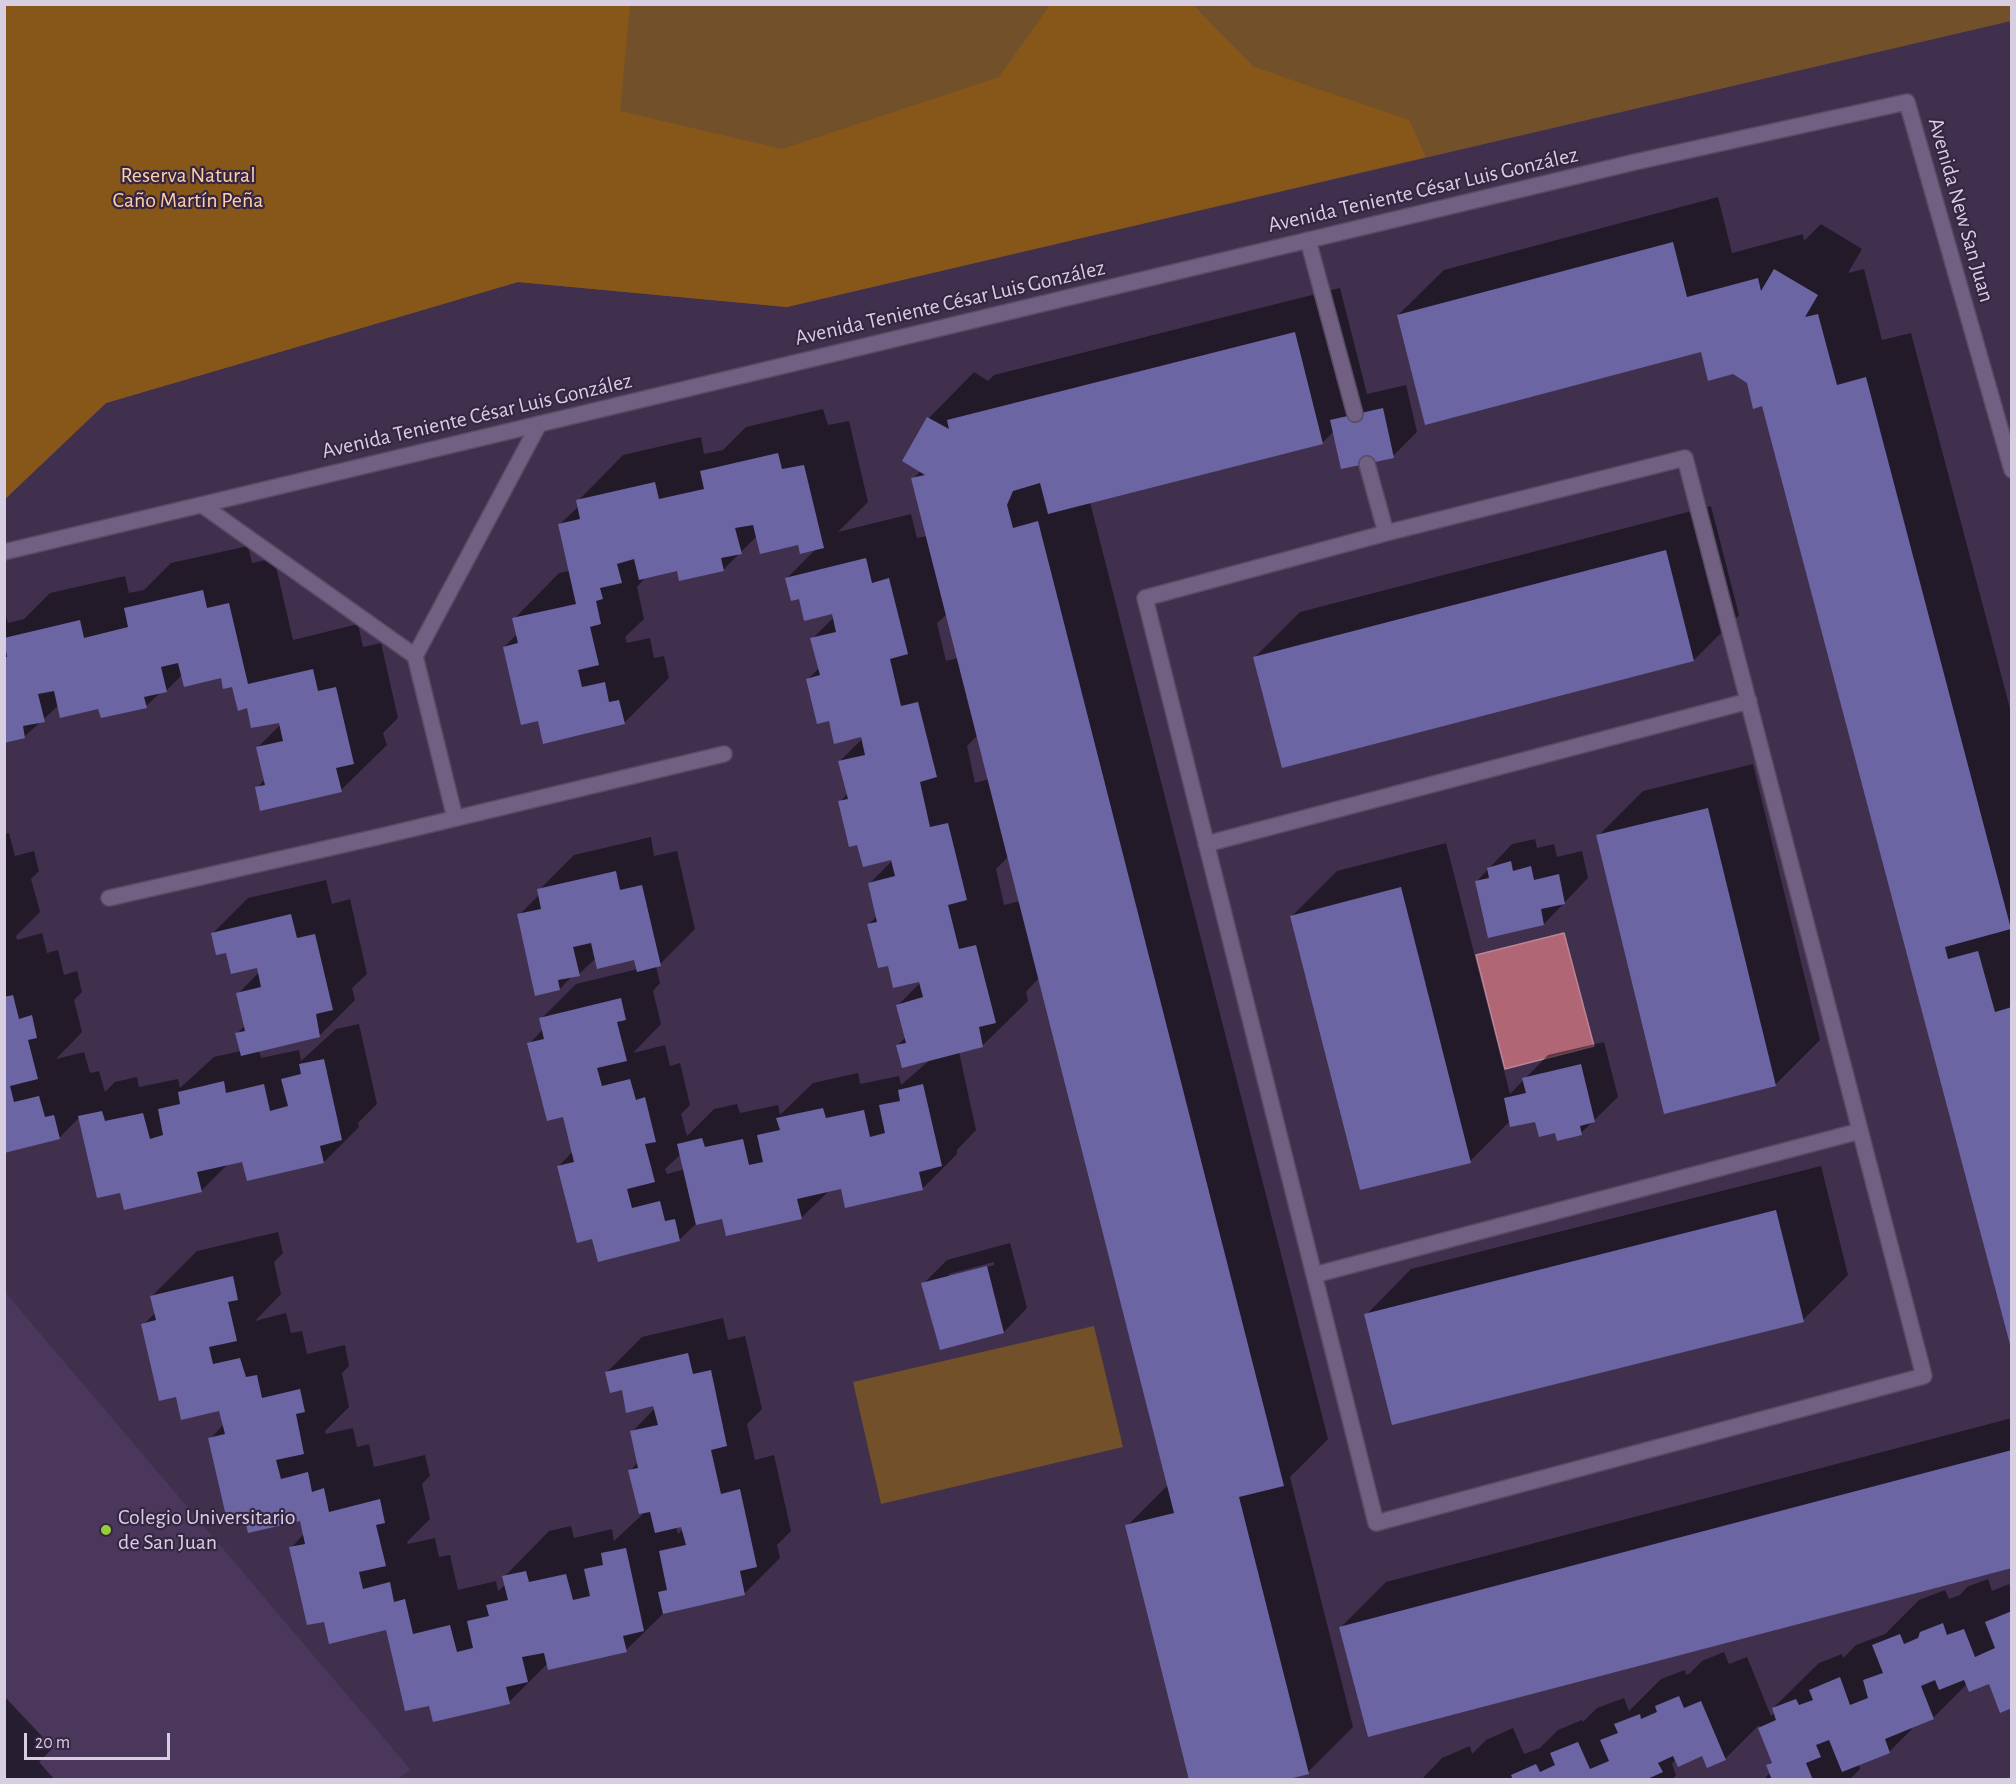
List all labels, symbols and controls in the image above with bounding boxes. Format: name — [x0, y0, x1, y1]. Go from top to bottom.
street label: Avenida New San Juan — [1922, 115, 2000, 305]
street label: Avenida Teniente César Luis González — [1265, 141, 1581, 239]
park label: Reserva Natural Caño Martín Peña — [113, 162, 263, 214]
street label: Avenida Teniente César Luis González — [792, 254, 1108, 352]
street label: Avenida Teniente César Luis González — [319, 367, 635, 465]
place label: Colegio Universitario de San Juan — [118, 1504, 296, 1556]
marker: Colegio Universitario de San Juan — [99, 1523, 113, 1537]
scale bar — [27, 1721, 172, 1759]
text: 20 m — [35, 1734, 70, 1752]

